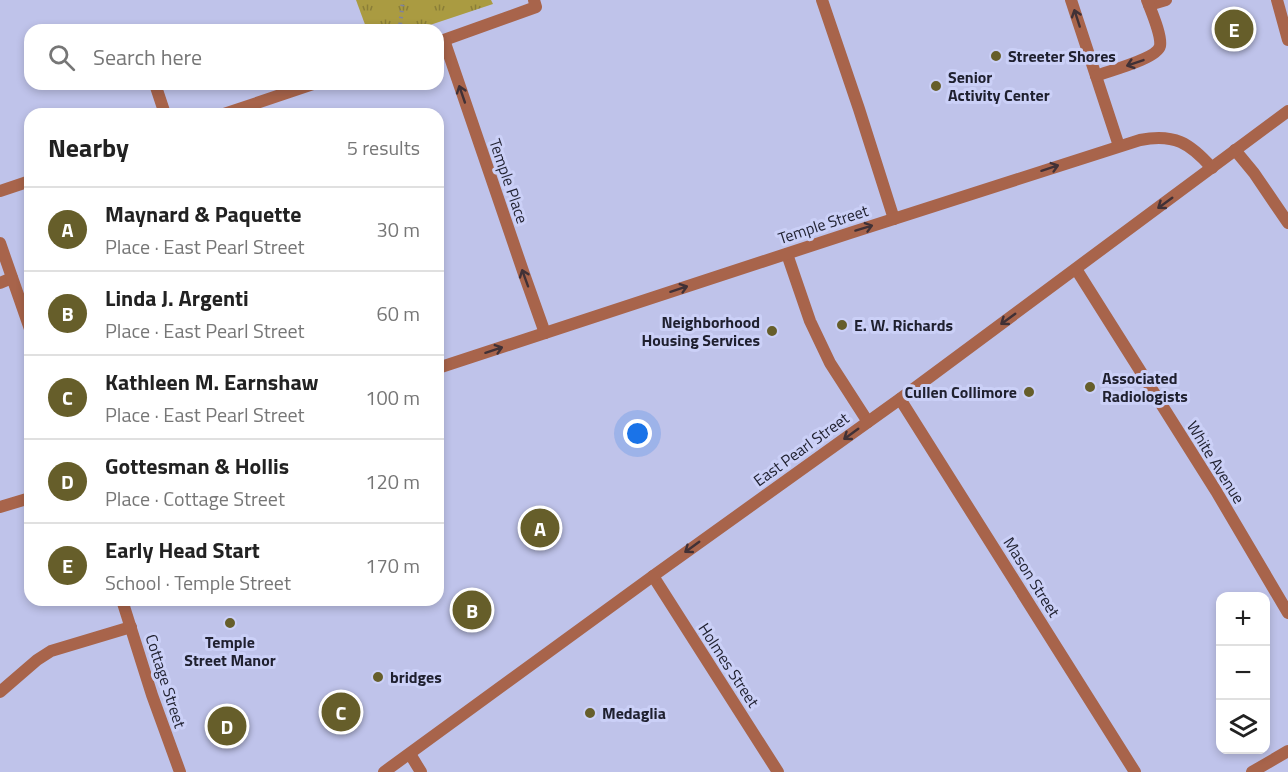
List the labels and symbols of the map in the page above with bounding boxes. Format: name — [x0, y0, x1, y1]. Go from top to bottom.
pin: E — [1214, 6, 1254, 51]
one-way arrow — [1071, 9, 1082, 28]
place label: Streeter Shores — [1008, 44, 1116, 68]
marker: Streeter Shores — [989, 49, 1003, 63]
one-way arrow — [1126, 58, 1145, 69]
place label: Senior Activity Center — [948, 65, 1050, 107]
marker: Senior Activity Center — [929, 79, 943, 93]
one-way arrow — [456, 85, 467, 104]
street label: Temple Place — [483, 135, 535, 227]
one-way arrow — [1040, 162, 1059, 173]
one-way arrow — [1158, 197, 1174, 210]
street label: Temple Street — [775, 198, 871, 250]
one-way arrow — [854, 222, 873, 233]
one-way arrow — [519, 269, 530, 288]
one-way arrow — [669, 283, 688, 294]
place label: Neighborhood Housing Services — [642, 310, 760, 352]
place label: E. W. Richards — [854, 313, 953, 337]
one-way arrow — [1001, 313, 1017, 325]
marker: E. W. Richards — [835, 318, 849, 332]
marker: Neighborhood Housing Services — [765, 324, 779, 338]
one-way arrow — [484, 344, 503, 355]
place label: Associated Radiologists — [1102, 366, 1188, 408]
place label: Cullen Collimore — [905, 380, 1017, 404]
marker: Associated Radiologists — [1083, 380, 1097, 394]
marker: Cullen Collimore — [1022, 385, 1036, 399]
street label: East Pearl Street — [748, 406, 854, 492]
street label: White Avenue — [1181, 416, 1251, 508]
your location — [623, 419, 652, 448]
one-way arrow — [843, 428, 859, 440]
pin: A — [520, 506, 560, 550]
street label: Mason Street — [998, 532, 1066, 622]
one-way arrow — [685, 541, 701, 554]
pin: B — [452, 588, 492, 632]
marker: Temple Street Manor — [223, 616, 237, 630]
street label: Holmes Street — [693, 618, 766, 712]
place label: Temple Street Manor — [184, 630, 276, 672]
street label: Cottage Street — [140, 631, 193, 731]
place label: bridges — [390, 665, 442, 689]
marker: bridges — [371, 670, 385, 684]
pin: C — [322, 690, 360, 734]
place label: Medaglia — [602, 701, 666, 725]
pin: D — [208, 704, 246, 748]
marker: Medaglia — [583, 706, 597, 720]

